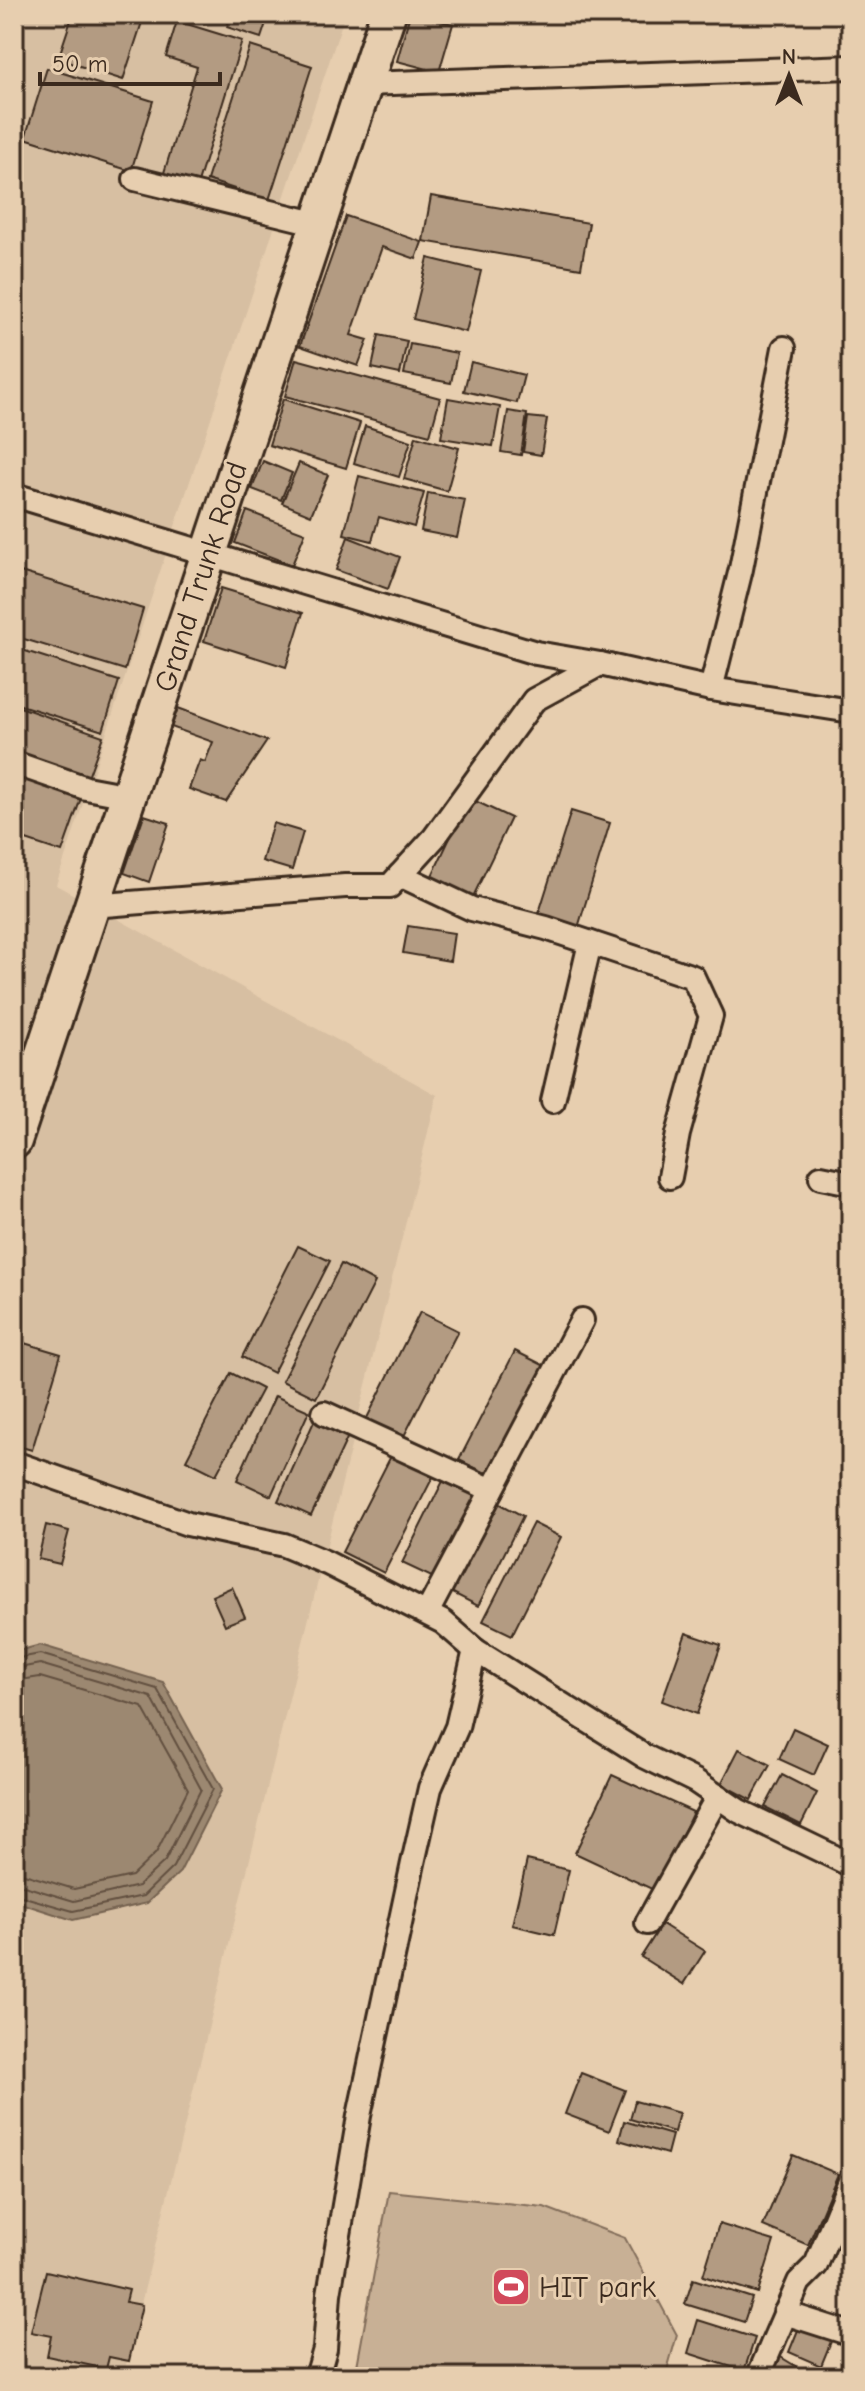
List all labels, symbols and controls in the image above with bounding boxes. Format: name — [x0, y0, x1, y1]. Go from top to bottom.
scale bar — [40, 36, 220, 86]
north arrow — [749, 36, 829, 116]
text: N — [782, 44, 796, 70]
text: 50 m — [52, 50, 108, 78]
street label: Grand Trunk Road — [147, 458, 255, 696]
sports icon: HIT park — [490, 2266, 532, 2308]
place label: HIT park — [539, 2270, 656, 2305]

